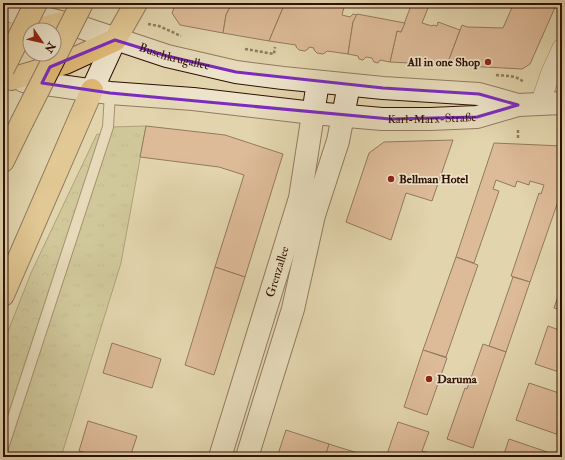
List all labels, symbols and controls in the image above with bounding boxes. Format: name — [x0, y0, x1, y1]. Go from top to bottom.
north arrow — [22, 22, 62, 62]
text: N — [41, 39, 59, 56]
street label: Buschkrugallee — [137, 40, 211, 74]
place label: All in one Shop — [406, 55, 480, 70]
marker: All in one Shop — [483, 57, 493, 67]
street label: Karl-Marx-Straße — [387, 110, 477, 127]
place label: Bellman Hotel — [399, 172, 469, 187]
marker: Bellman Hotel — [386, 174, 396, 184]
street label: Grenzallee — [263, 244, 293, 299]
place label: Daruma — [437, 372, 478, 387]
marker: Daruma — [424, 374, 434, 384]

